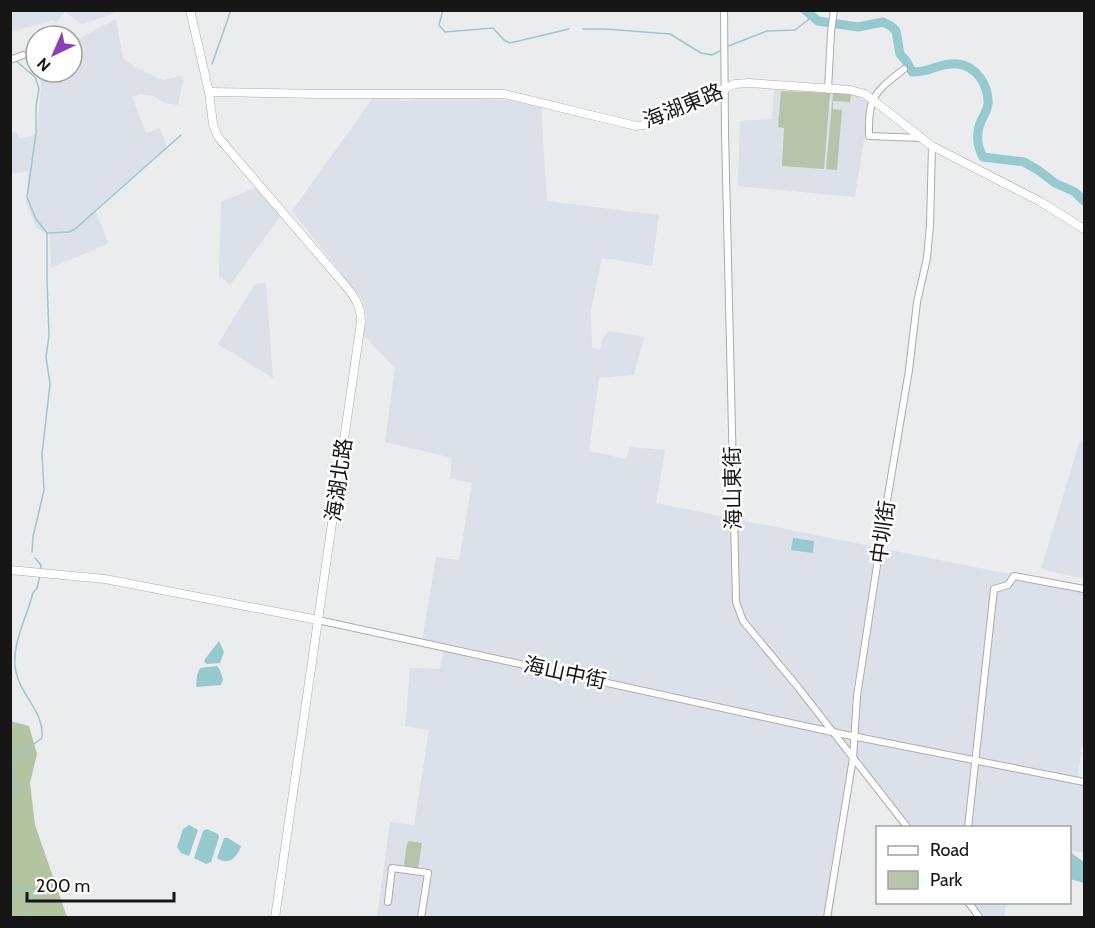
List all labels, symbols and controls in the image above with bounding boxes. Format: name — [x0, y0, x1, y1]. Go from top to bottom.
north arrow — [24, 24, 84, 84]
text: N — [33, 54, 55, 75]
street label: 海湖東路 — [639, 78, 726, 133]
street label: 海湖北路 — [320, 437, 357, 523]
street label: 海山東街 — [719, 446, 746, 530]
street label: 中圳街 — [866, 499, 899, 565]
street label: 海山中街 — [521, 652, 609, 693]
legend — [876, 826, 1071, 904]
text: Road — [930, 839, 969, 861]
scale bar — [27, 865, 174, 903]
text: Park — [930, 869, 963, 891]
text: 200 m — [36, 875, 90, 897]

